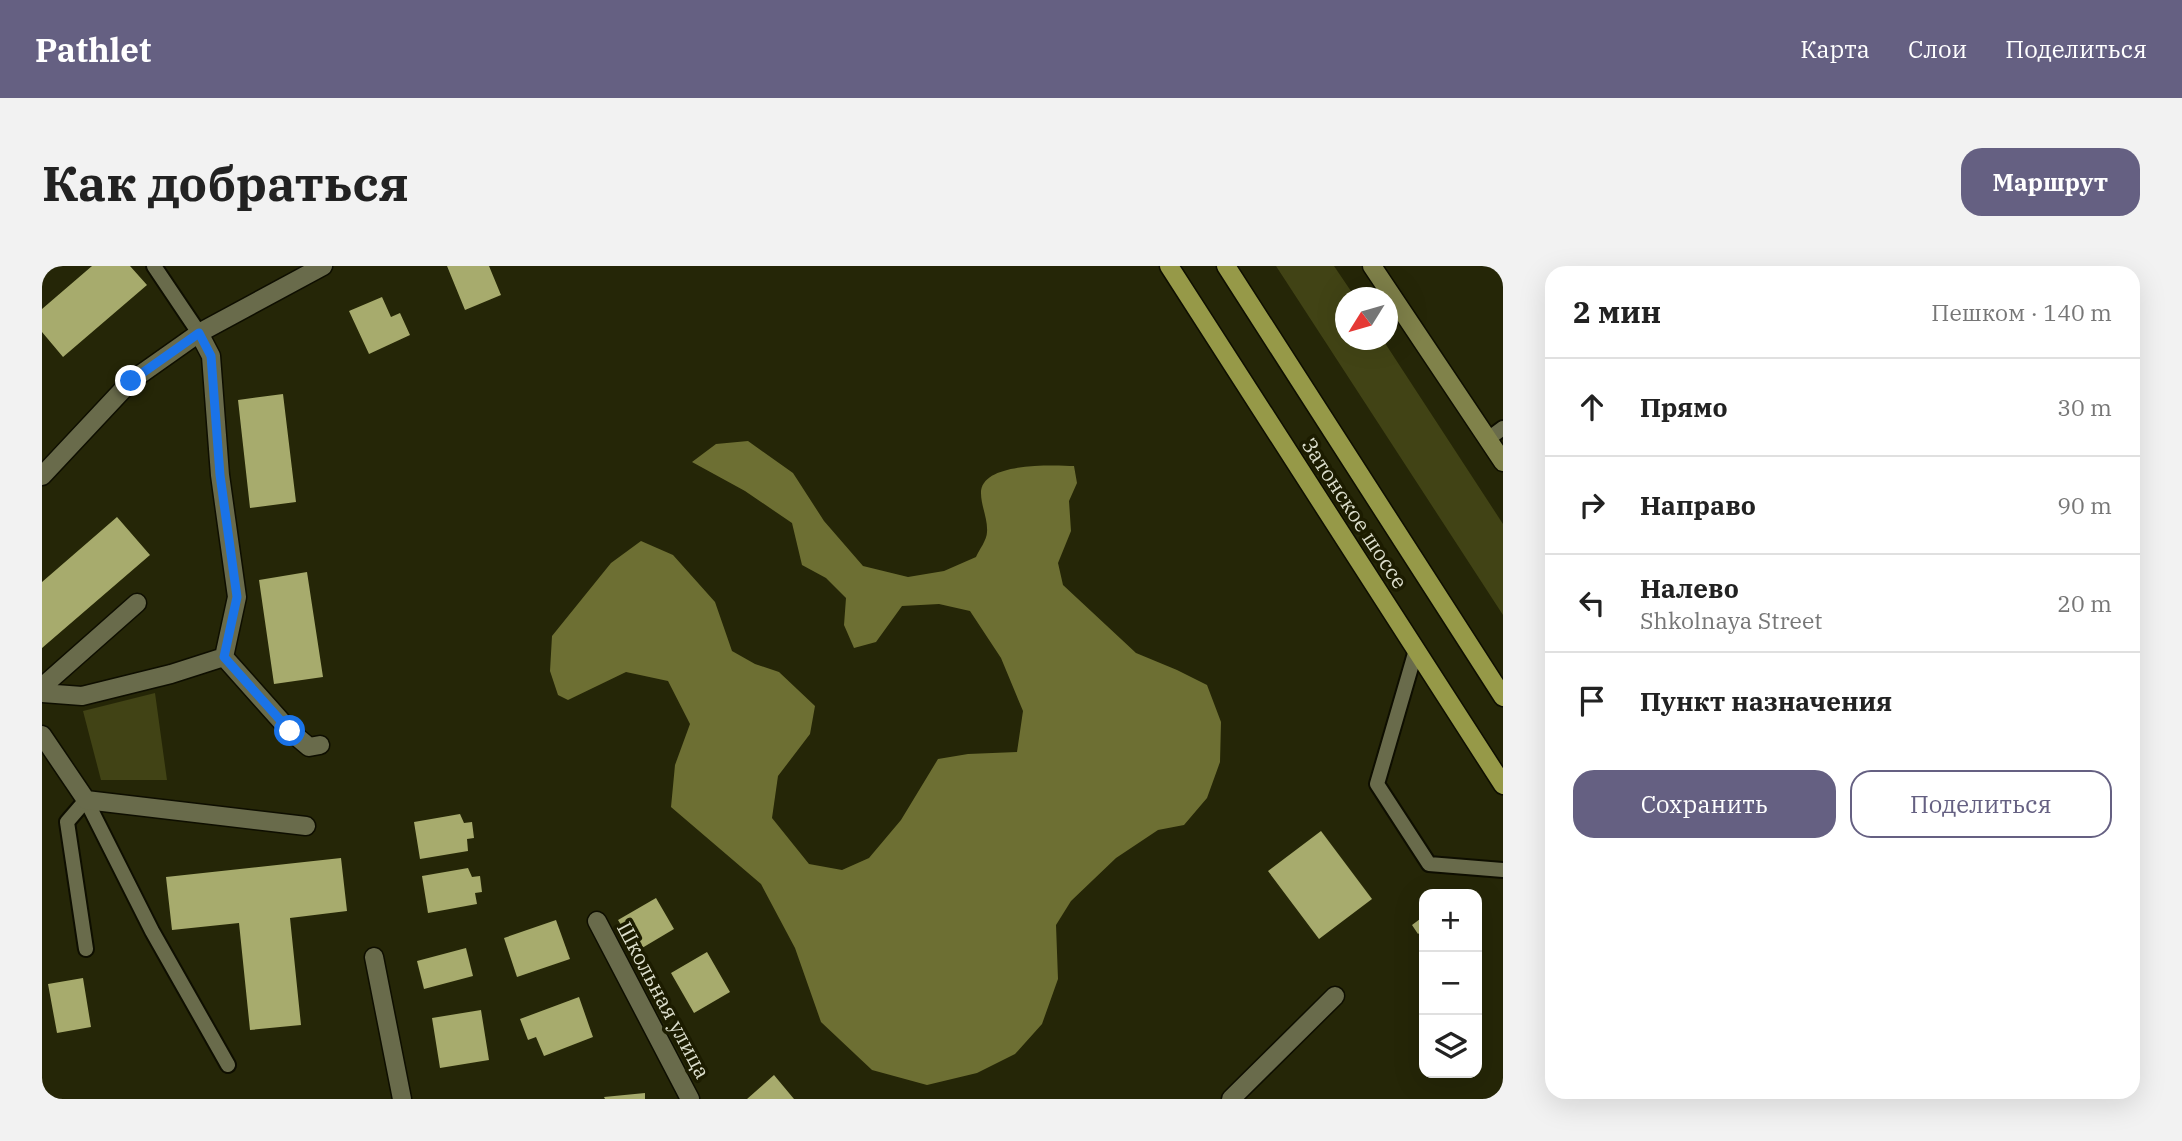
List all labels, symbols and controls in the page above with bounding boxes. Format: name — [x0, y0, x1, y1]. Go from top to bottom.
text: Pathlet — [35, 28, 151, 71]
text: Карта — [1800, 33, 1870, 65]
text: Слои — [1908, 33, 1967, 65]
text: Поделиться — [2005, 33, 2147, 65]
button: Маршрут — [1961, 148, 2140, 216]
text: Как добраться — [42, 151, 409, 214]
north arrow — [1335, 287, 1398, 350]
text: 2 мин — [1573, 292, 1661, 331]
text: Пешком · 140 m — [1931, 297, 2112, 327]
route end — [115, 365, 146, 396]
icon: ahead — [1573, 388, 1611, 426]
text: Прямо — [1640, 390, 1728, 424]
text: 30 m — [2057, 392, 2112, 422]
street label: Затонское шоссе — [1296, 432, 1414, 594]
icon: right — [1573, 486, 1611, 524]
text: Направо — [1640, 488, 1756, 522]
text: 90 m — [2057, 490, 2112, 520]
text: Налево — [1640, 571, 1739, 605]
icon: left — [1573, 584, 1611, 622]
text: 20 m — [2057, 588, 2112, 618]
text: Shkolnaya Street — [1640, 605, 1822, 635]
icon: arrive — [1573, 682, 1611, 720]
text: Пункт назначения — [1640, 684, 1892, 718]
route start — [274, 715, 305, 746]
button: Сохранить — [1573, 770, 1836, 838]
button: Поделиться — [1850, 770, 2112, 838]
map controls — [1419, 889, 1482, 1078]
button: + — [1419, 889, 1482, 952]
street label: Школьная улица — [611, 917, 717, 1083]
button: − — [1419, 952, 1482, 1015]
button: layers — [1419, 1015, 1482, 1078]

